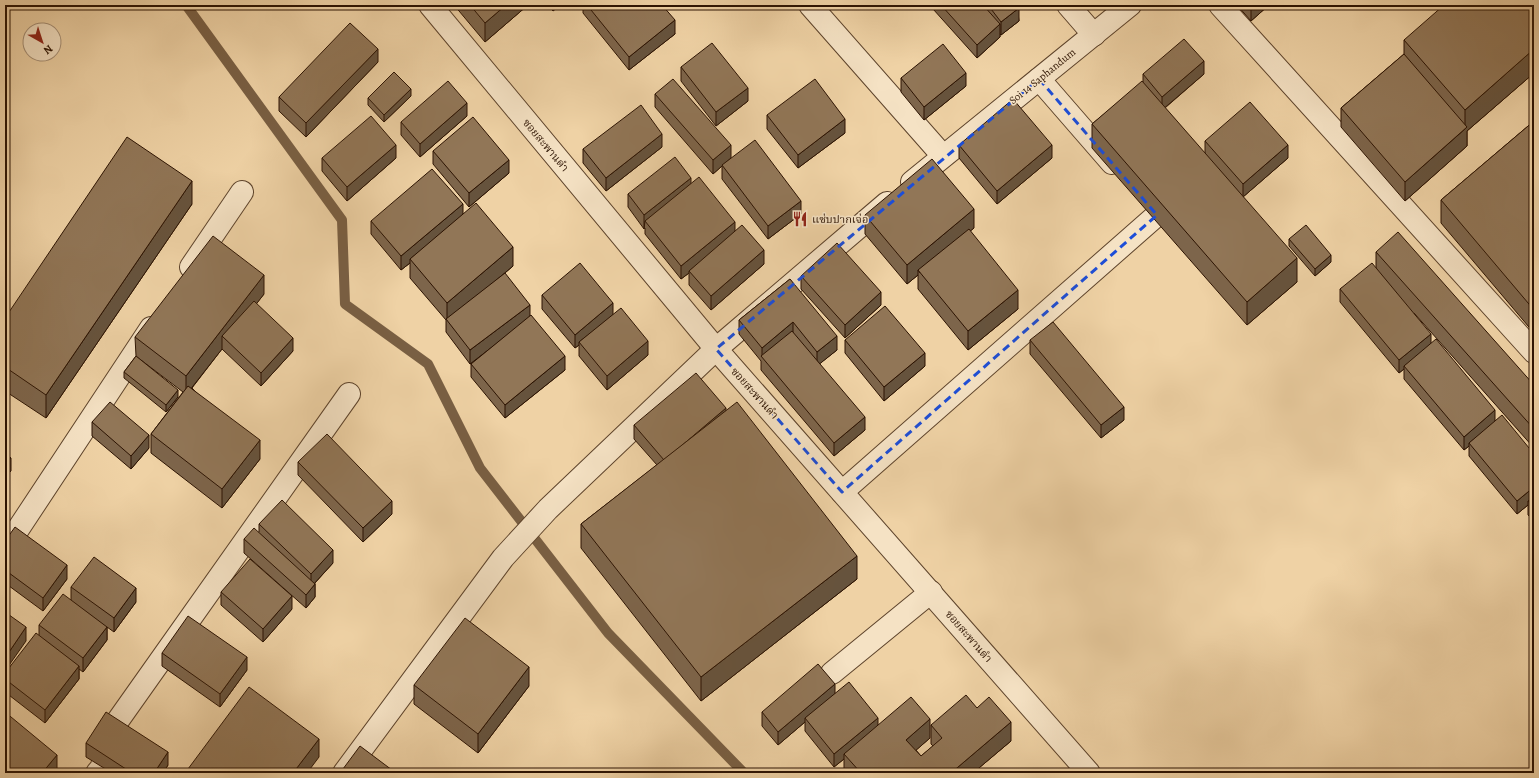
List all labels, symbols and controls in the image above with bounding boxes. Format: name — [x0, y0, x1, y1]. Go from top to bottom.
north arrow — [22, 22, 62, 62]
text: N — [40, 41, 56, 58]
street label: Soi 14 Saphandum — [1006, 45, 1079, 108]
street label: ซอยสะพานดำ — [519, 116, 572, 175]
restaurant icon: แซ่บปากเจ่อ — [791, 210, 809, 228]
place label: แซ่บปากเจ่อ — [812, 212, 868, 227]
street label: ซอยสะพานดำ — [727, 364, 782, 422]
street label: ซอยสะพานดำ — [942, 607, 996, 666]

